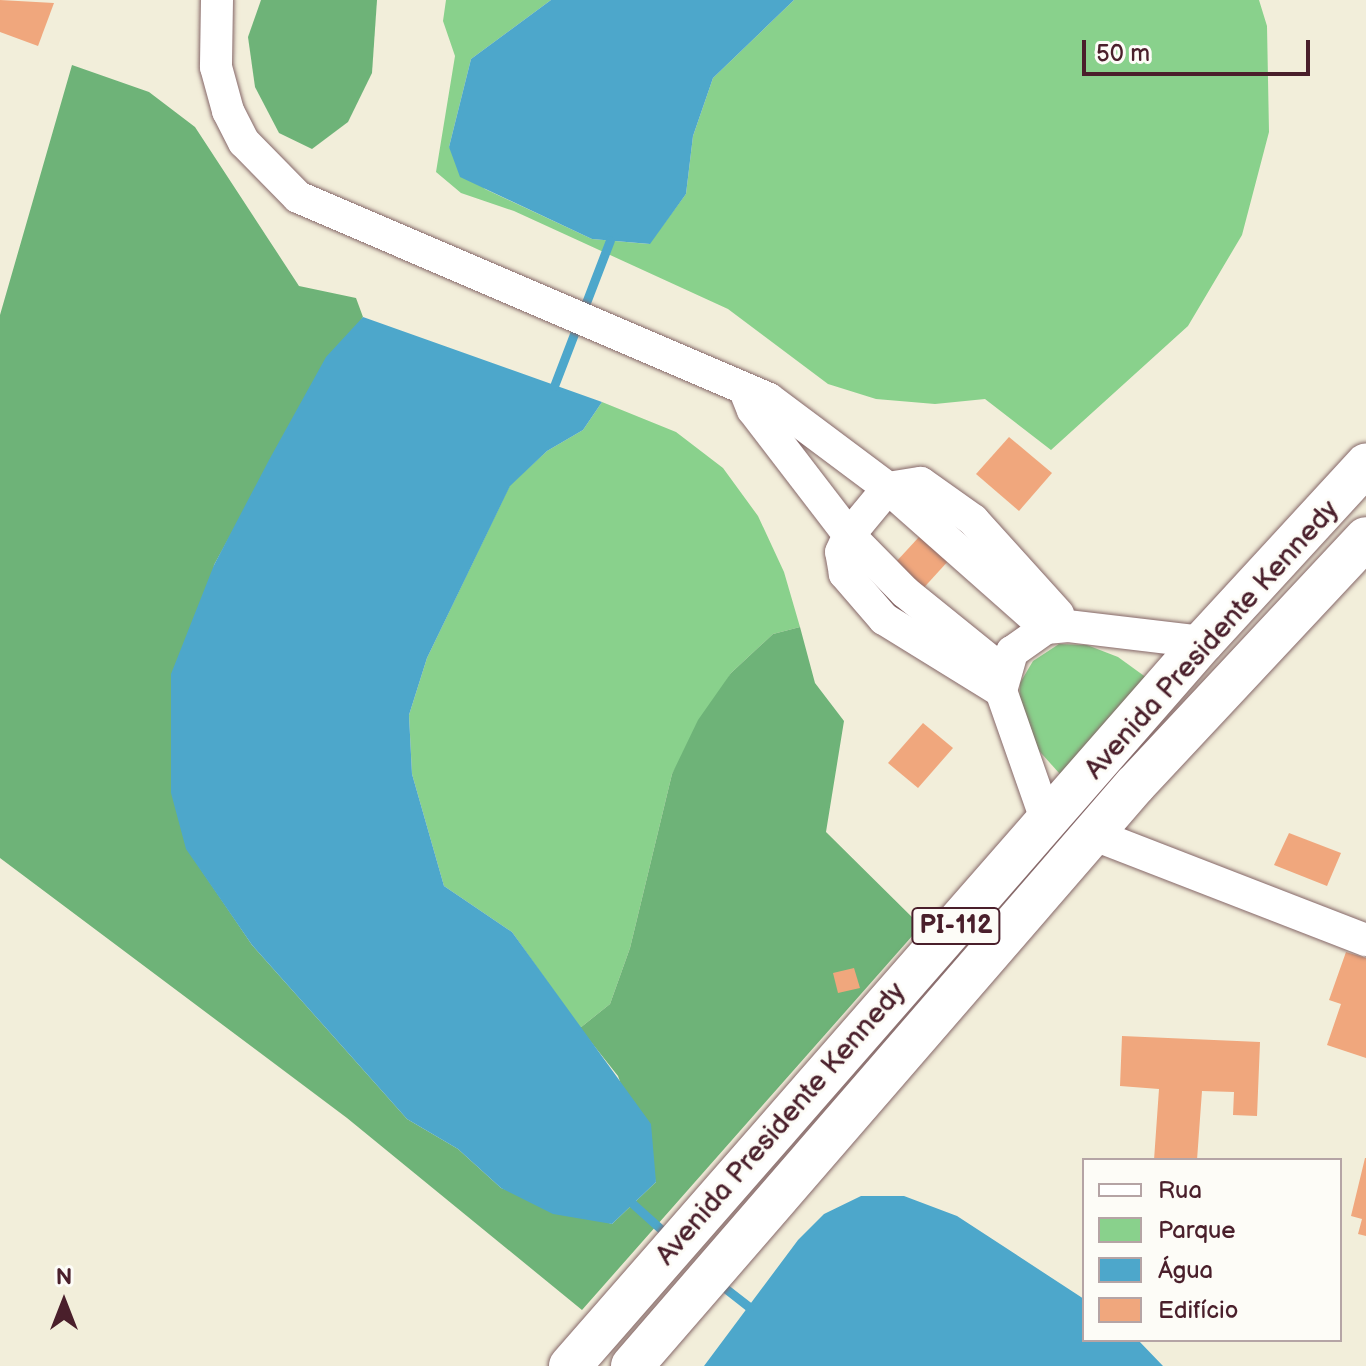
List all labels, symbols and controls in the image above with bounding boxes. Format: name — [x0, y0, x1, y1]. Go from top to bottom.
scale bar — [1086, 24, 1314, 74]
text: 50 m — [1096, 39, 1150, 68]
street label: Avenida Presidente Kennedy — [1078, 494, 1346, 786]
road number: PI-112 — [910, 904, 1002, 948]
street label: Avenida Presidente Kennedy — [649, 976, 913, 1272]
legend — [1082, 1158, 1342, 1342]
text: Rua — [1158, 1176, 1202, 1205]
text: Parque — [1158, 1216, 1236, 1245]
text: Água — [1158, 1256, 1213, 1285]
north arrow — [24, 1262, 104, 1342]
text: N — [56, 1264, 72, 1291]
text: Edifício — [1158, 1296, 1238, 1325]

